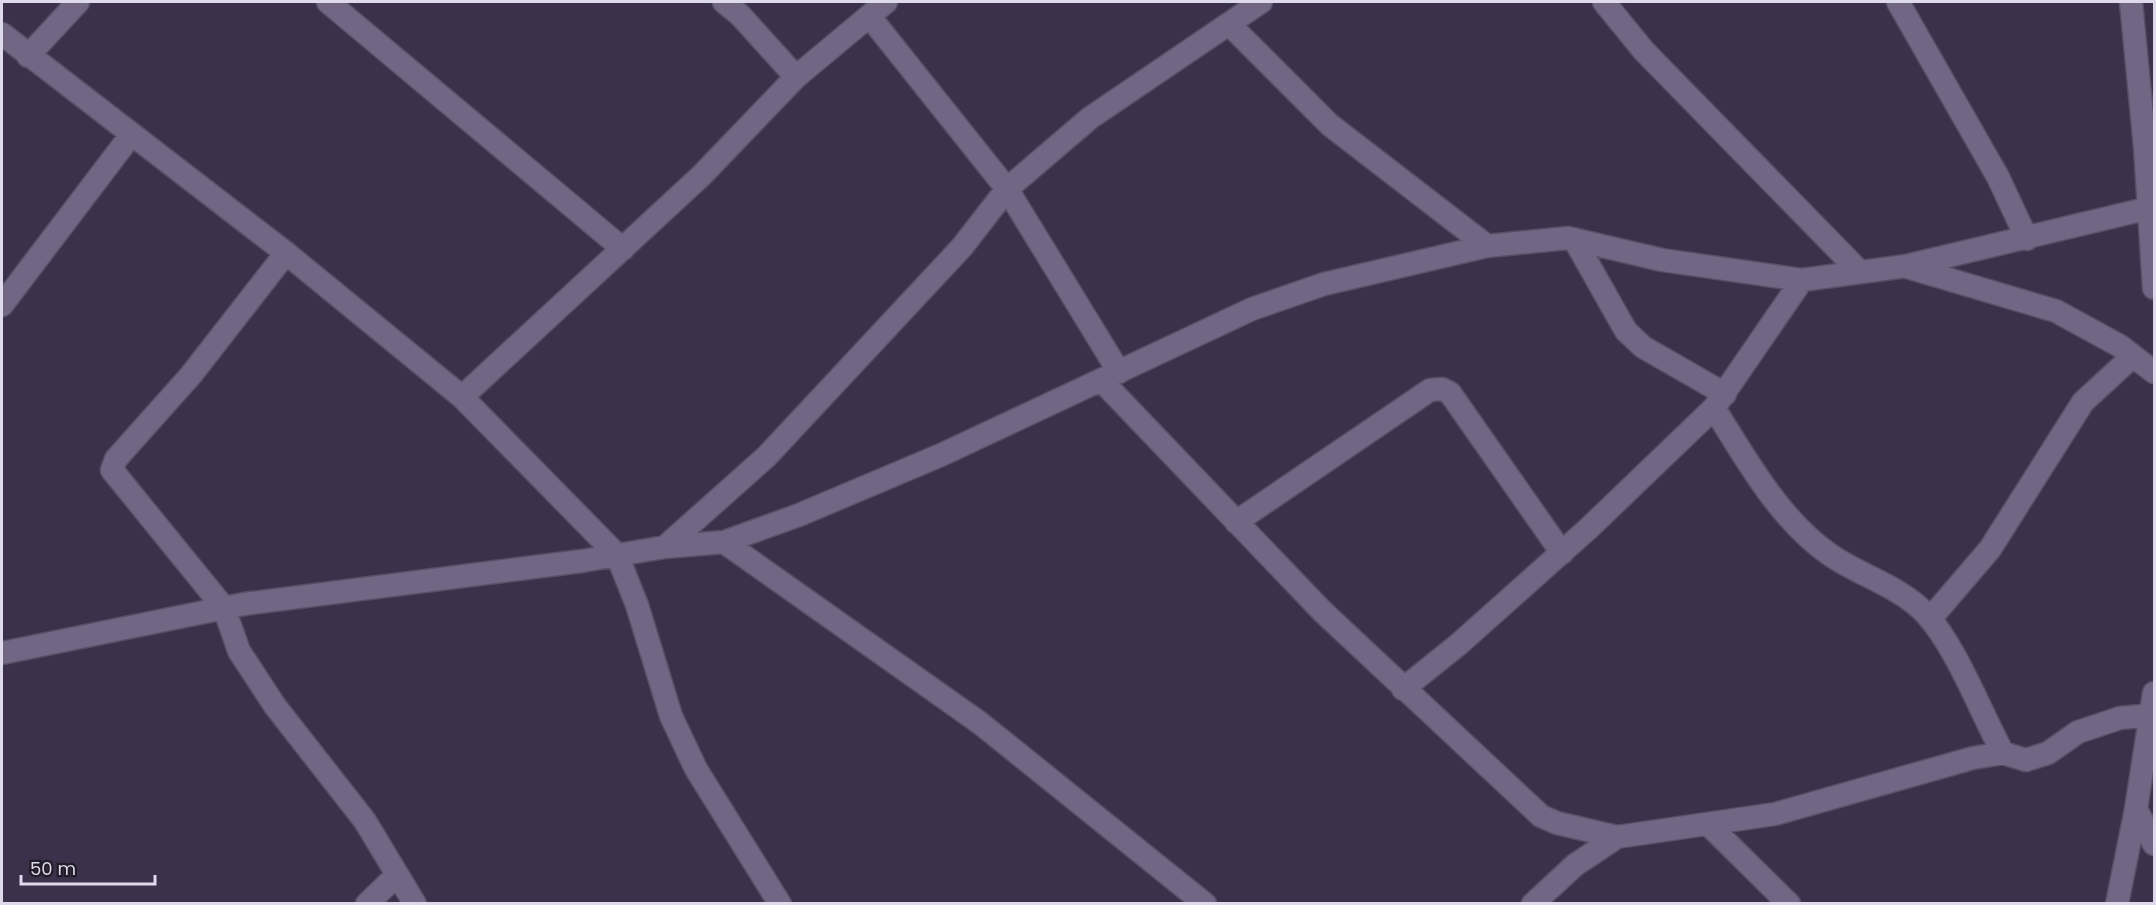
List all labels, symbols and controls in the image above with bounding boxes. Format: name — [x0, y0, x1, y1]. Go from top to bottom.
scale bar — [21, 848, 154, 886]
text: 50 m — [30, 856, 76, 881]

